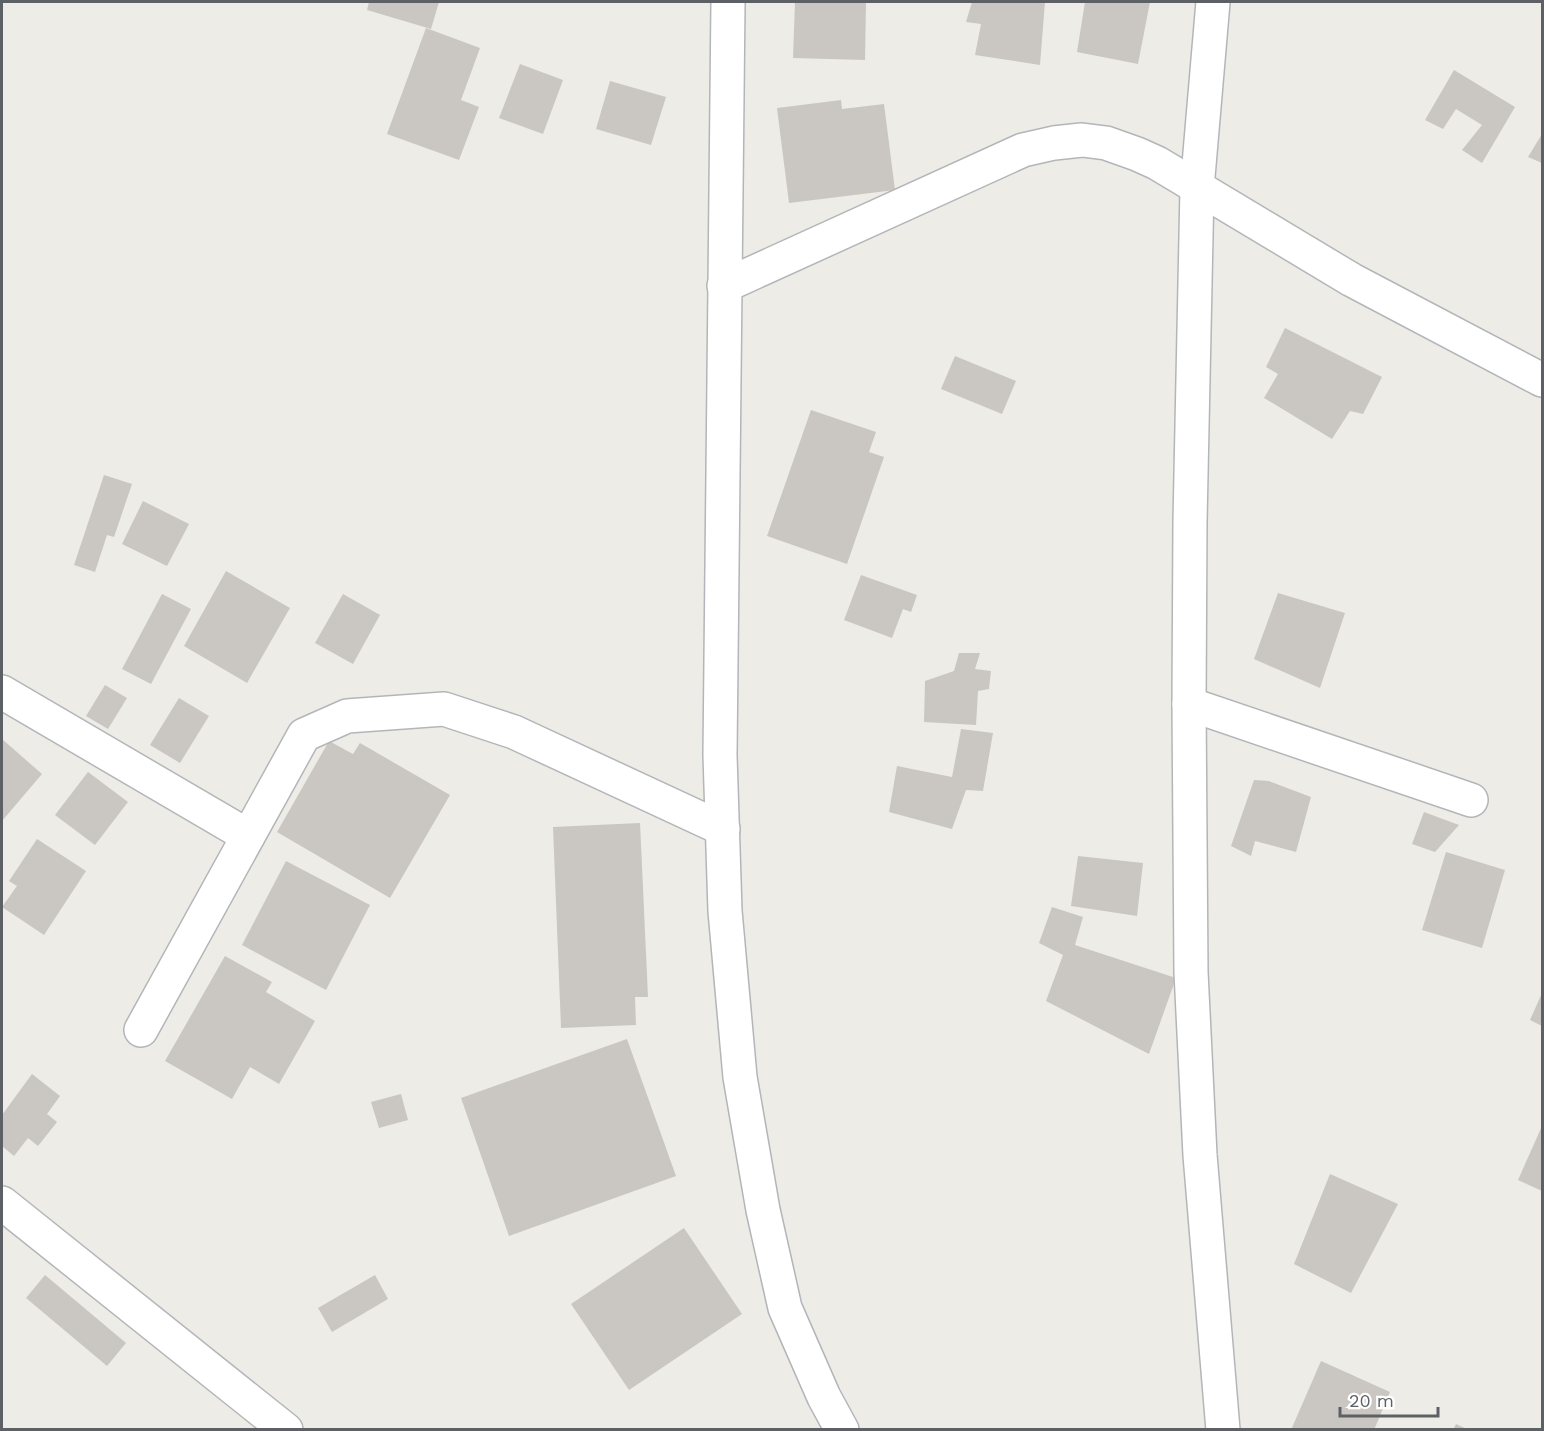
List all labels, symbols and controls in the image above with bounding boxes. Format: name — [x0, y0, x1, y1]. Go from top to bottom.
scale bar — [1340, 1380, 1438, 1418]
text: 20 m — [1349, 1390, 1394, 1411]

